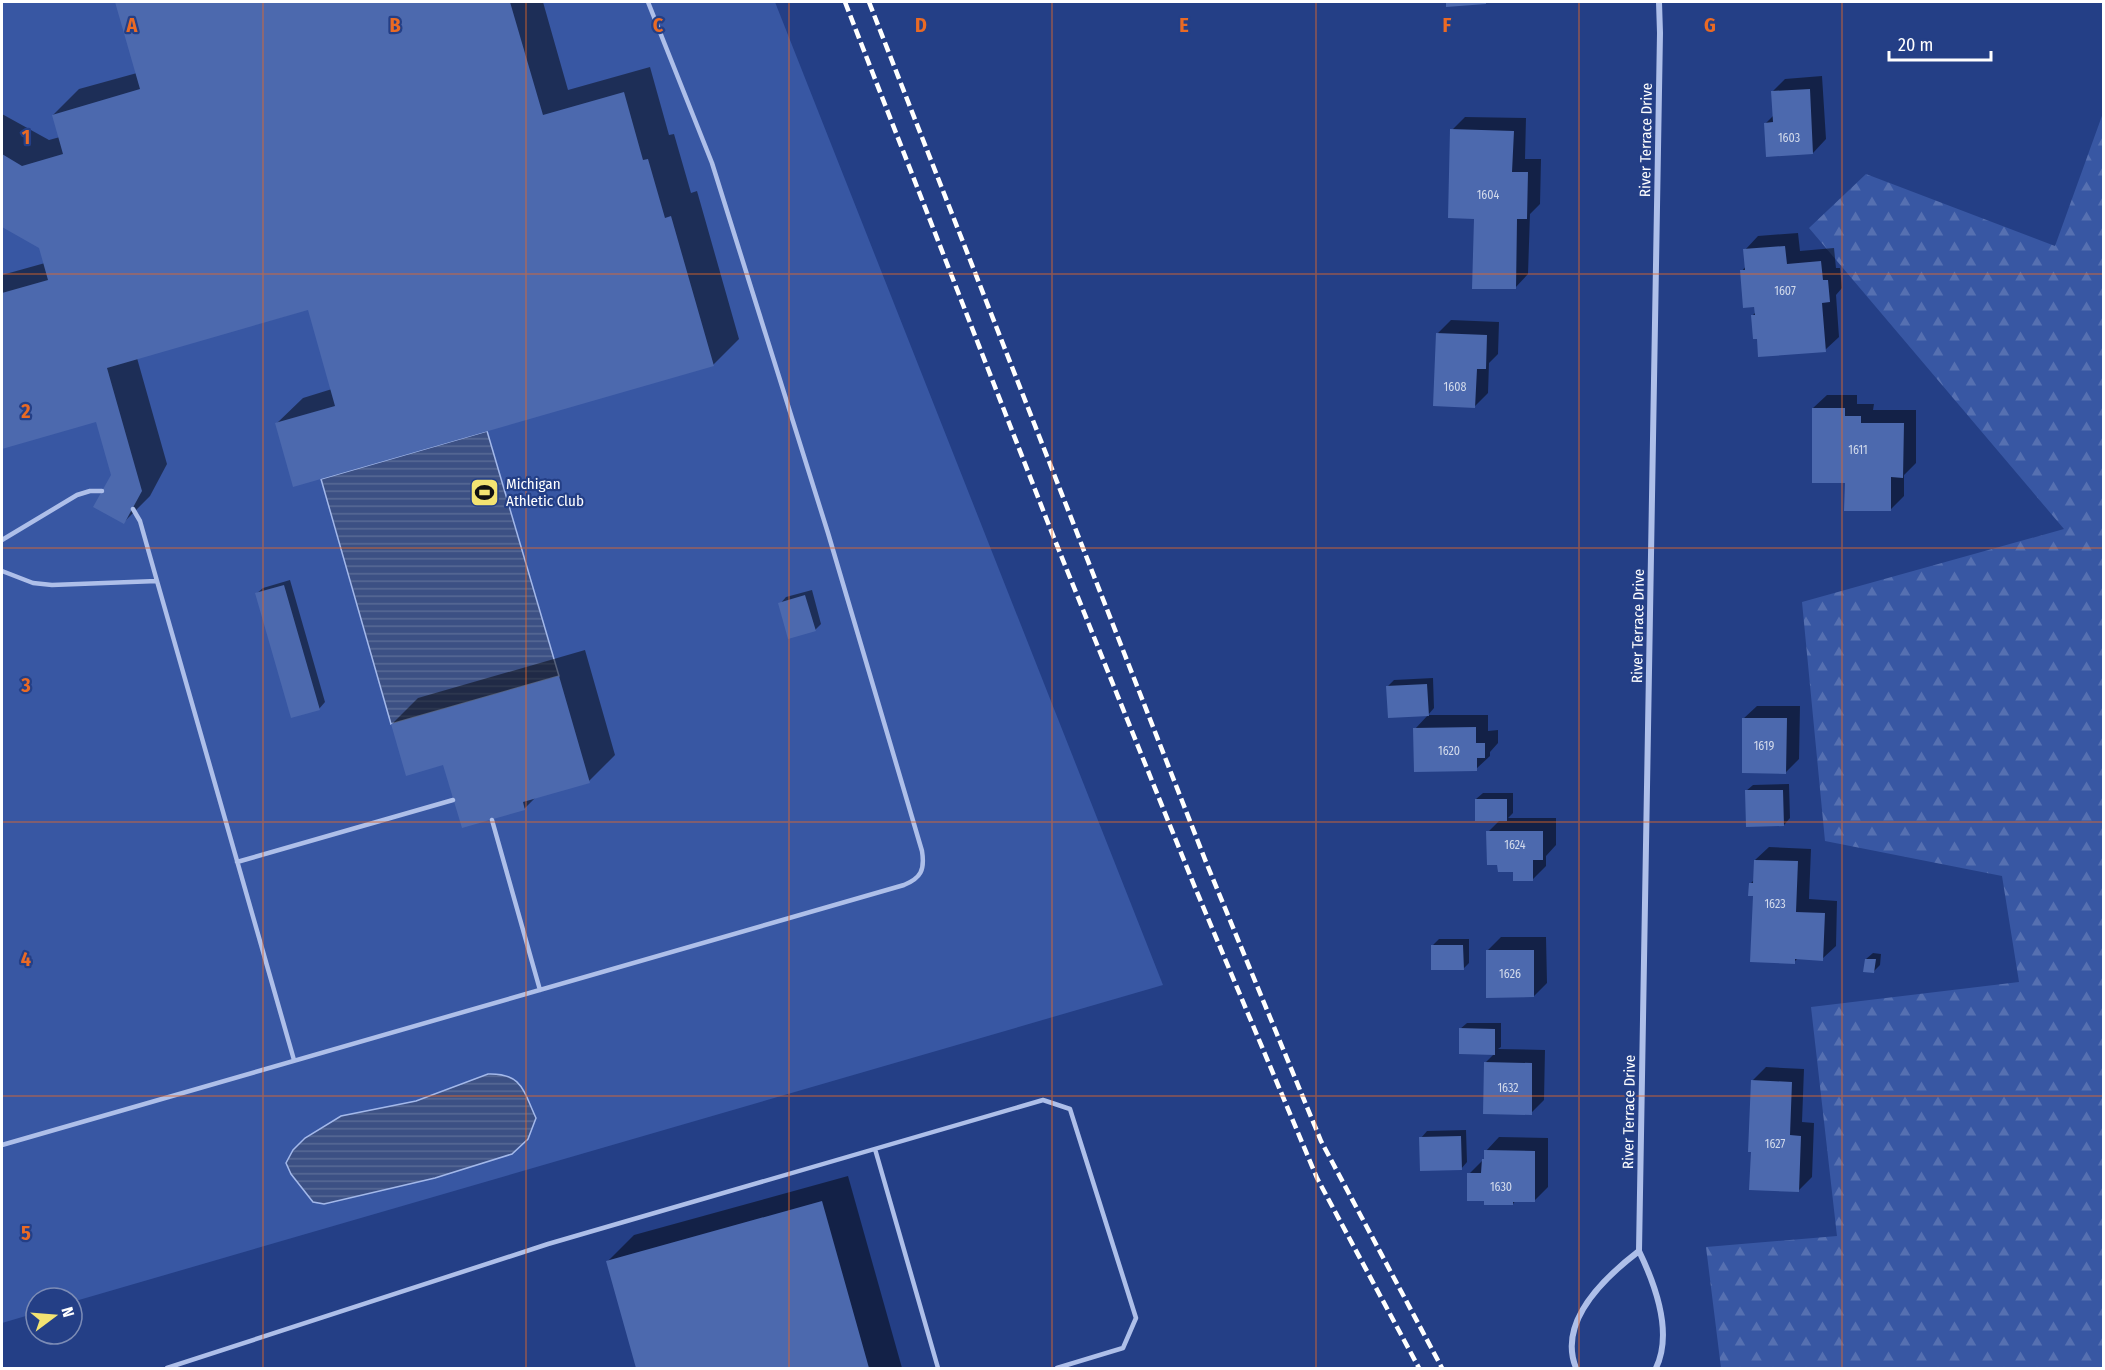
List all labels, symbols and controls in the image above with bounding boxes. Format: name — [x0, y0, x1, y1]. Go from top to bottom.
text: A — [126, 13, 139, 37]
text: B — [389, 13, 401, 37]
text: C — [653, 13, 664, 37]
text: D — [915, 13, 927, 37]
text: E — [1179, 13, 1189, 37]
text: F — [1443, 13, 1452, 37]
text: G — [1704, 13, 1716, 37]
scale bar — [1889, 24, 1991, 62]
text: 20 m — [1898, 34, 1933, 56]
street label: River Terrace Drive — [1636, 83, 1656, 197]
text: 1 — [22, 125, 30, 149]
house number: 1603 — [1778, 131, 1800, 145]
house number: 1604 — [1477, 188, 1500, 202]
house number: 1607 — [1774, 284, 1796, 298]
house number: 1608 — [1444, 380, 1466, 394]
text: 2 — [20, 399, 31, 423]
house number: 1611 — [1848, 443, 1868, 457]
place label: Michigan Athletic Club — [506, 475, 584, 510]
sports icon: Michigan Athletic Club — [469, 477, 501, 509]
street label: River Terrace Drive — [1628, 569, 1648, 683]
text: 3 — [20, 673, 31, 697]
house number: 1619 — [1754, 739, 1774, 753]
house number: 1620 — [1438, 744, 1460, 758]
house number: 1624 — [1504, 838, 1526, 852]
house number: 1623 — [1764, 897, 1786, 911]
text: 4 — [21, 947, 31, 971]
house number: 1626 — [1499, 967, 1521, 981]
street label: River Terrace Drive — [1619, 1055, 1639, 1169]
house number: 1632 — [1497, 1081, 1519, 1095]
house number: 1627 — [1765, 1137, 1785, 1151]
house number: 1630 — [1490, 1180, 1512, 1194]
text: 5 — [21, 1221, 31, 1245]
north arrow — [24, 1286, 84, 1346]
text: N — [57, 1305, 78, 1319]

